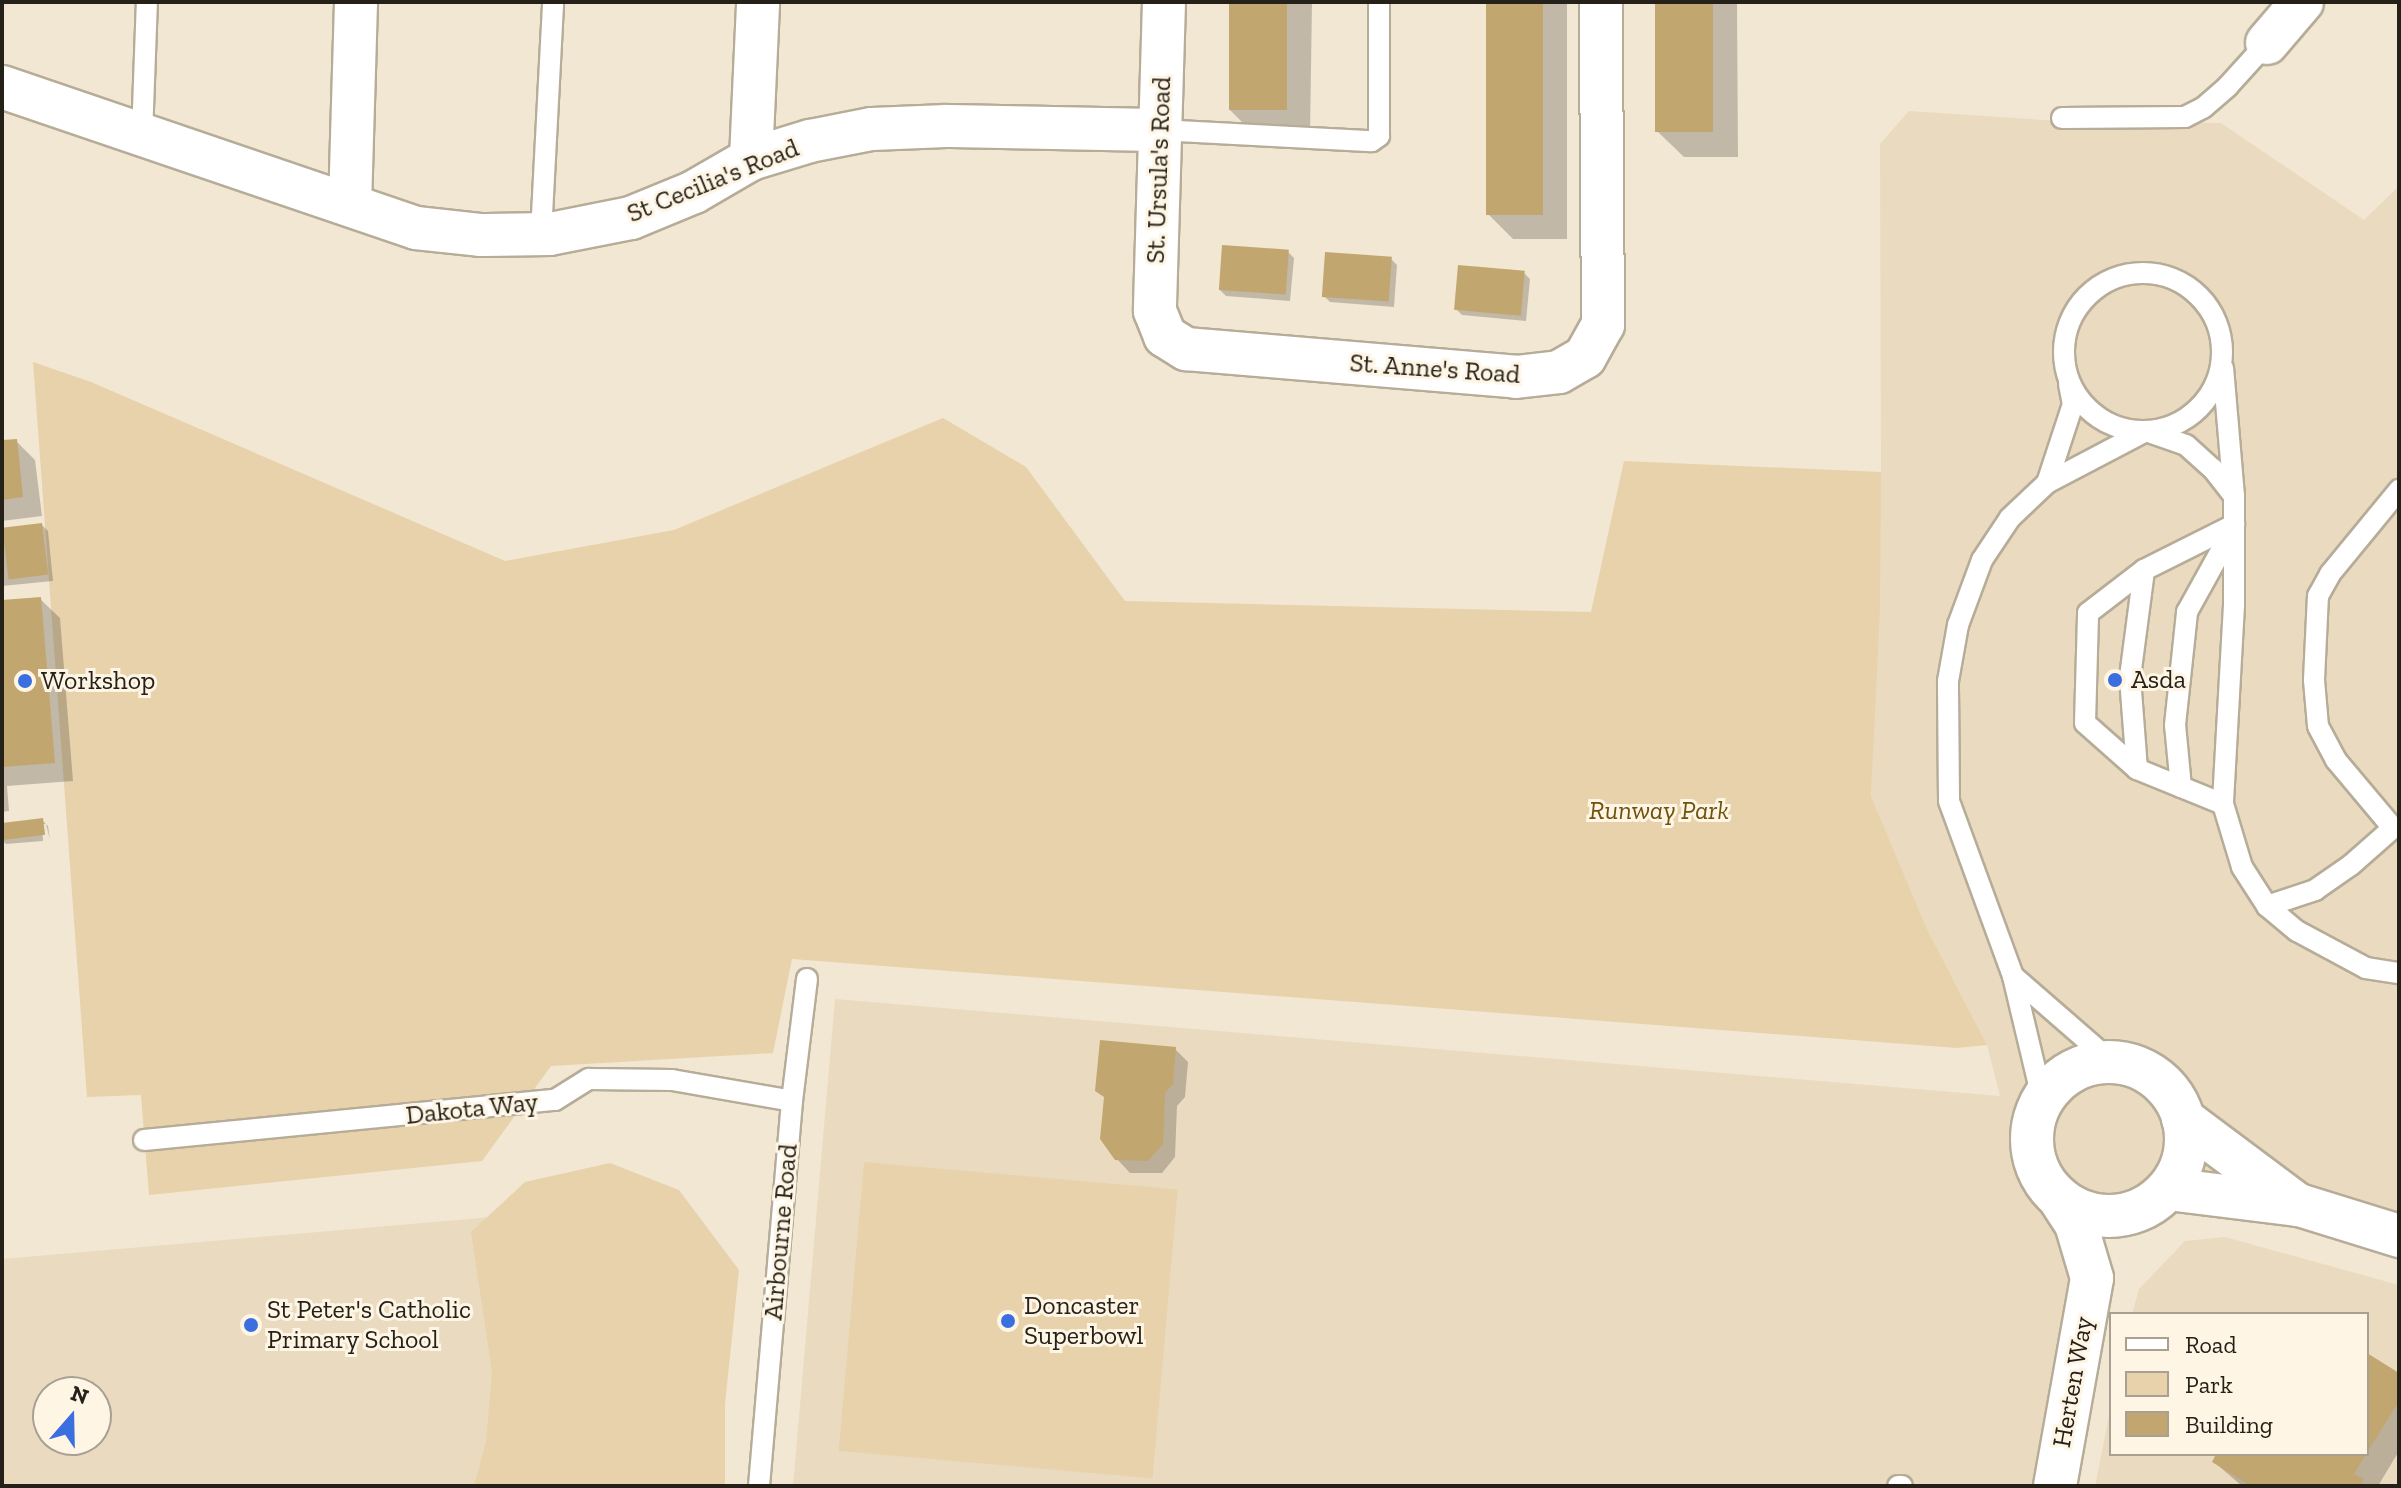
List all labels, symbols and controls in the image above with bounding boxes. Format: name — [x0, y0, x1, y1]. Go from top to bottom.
street label: St. Ursula's Road — [1140, 76, 1178, 264]
street label: St Cecilia's Road — [623, 132, 803, 230]
street label: St. Anne's Road — [1348, 347, 1522, 391]
place label: Asda — [2131, 664, 2186, 696]
place label: Workshop — [41, 665, 155, 697]
marker: Asda — [2106, 671, 2124, 689]
marker: Workshop — [16, 672, 34, 690]
park label: Runway Park — [1589, 795, 1729, 827]
street label: Dakota Way — [404, 1086, 540, 1132]
street label: Airbourne Road — [758, 1143, 804, 1321]
place label: Doncaster Superbowl — [1024, 1290, 1143, 1352]
place label: St Peter's Catholic Primary School — [267, 1294, 471, 1356]
marker: Doncaster Superbowl — [999, 1312, 1017, 1330]
legend — [2109, 1312, 2369, 1456]
street label: Herten Way — [2046, 1314, 2100, 1450]
marker: St Peter's Catholic Primary School — [242, 1316, 260, 1334]
text: Road — [2185, 1330, 2237, 1359]
text: Park — [2185, 1370, 2233, 1399]
north arrow — [32, 1376, 112, 1456]
text: N — [67, 1379, 92, 1410]
text: Building — [2185, 1410, 2273, 1439]

